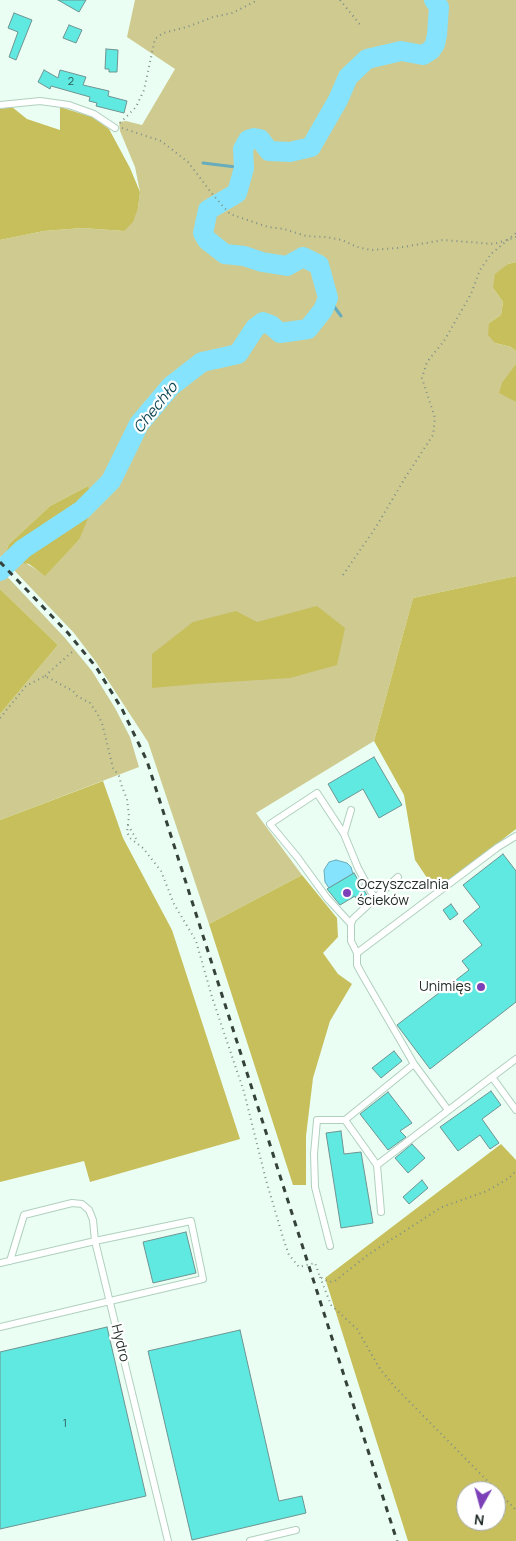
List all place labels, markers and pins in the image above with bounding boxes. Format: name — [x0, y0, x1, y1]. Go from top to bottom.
place label: Oczyszczalnia ścieków — [357, 877, 449, 910]
marker: Oczyszczalnia ścieków — [341, 887, 353, 899]
place label: Unimięs — [419, 979, 471, 995]
marker: Unimięs — [475, 981, 487, 993]

